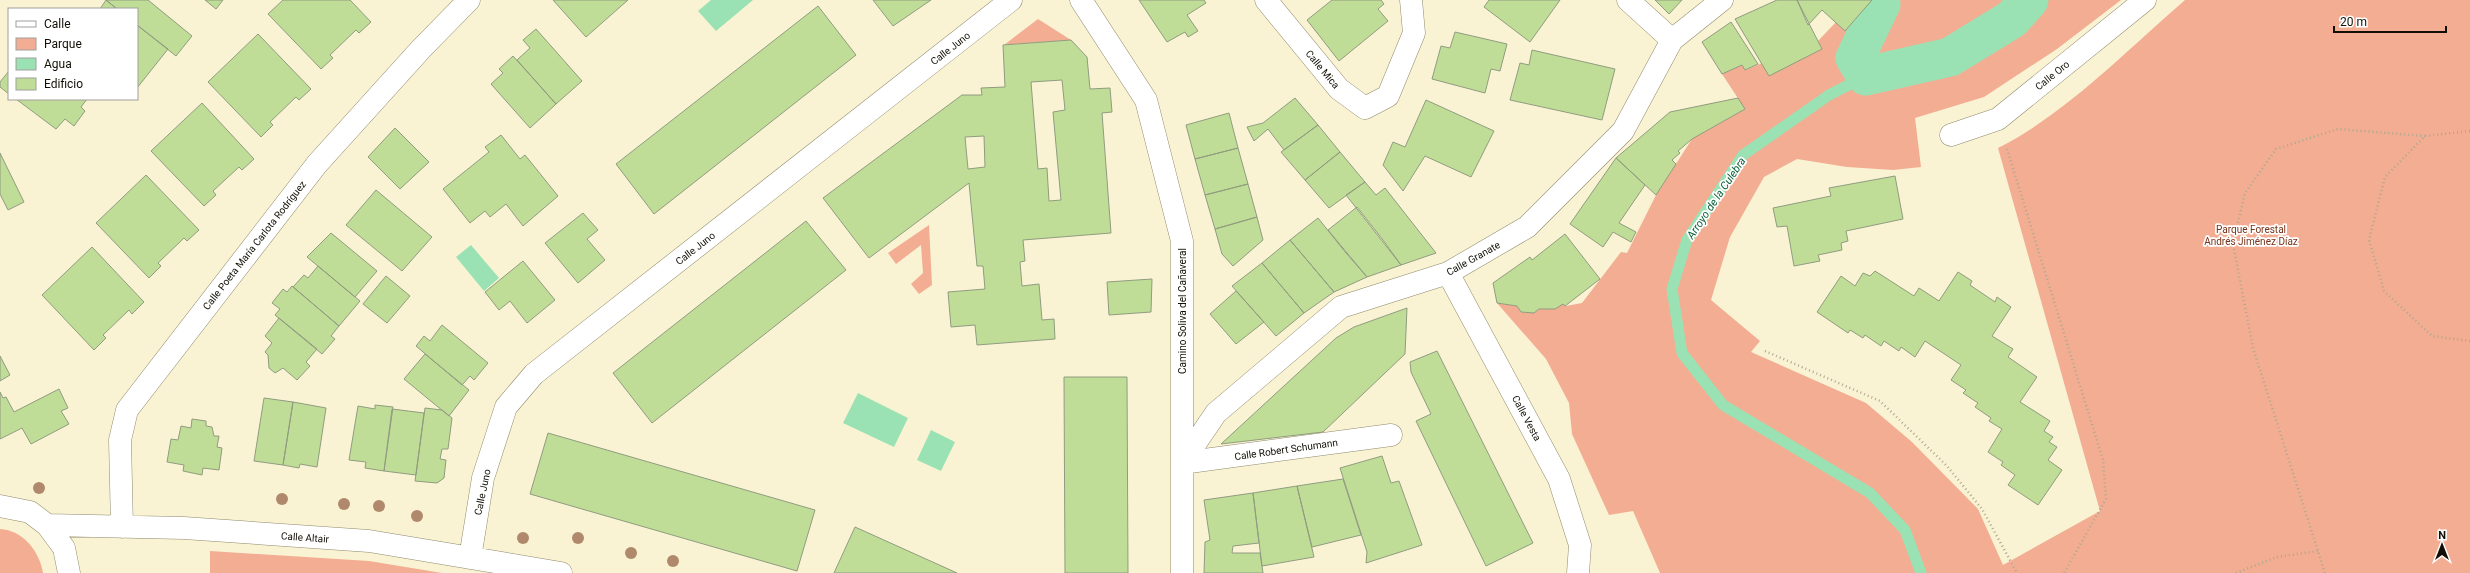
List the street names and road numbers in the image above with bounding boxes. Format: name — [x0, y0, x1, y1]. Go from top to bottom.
street label: Calle Juno — [928, 29, 972, 67]
street label: Calle Mica — [1303, 48, 1342, 91]
street label: Calle Oro — [2033, 58, 2072, 92]
street label: Calle Poeta María Carlota Rodríguez — [201, 179, 308, 312]
street label: Calle Juno — [673, 229, 717, 267]
street label: Calle Granate — [1445, 239, 1502, 278]
street label: Camino Soliva del Cañaveral — [1177, 248, 1188, 374]
street label: Calle Vesta — [1510, 394, 1543, 443]
street label: Calle Robert Schumann — [1234, 437, 1338, 462]
street label: Calle Juno — [472, 468, 493, 516]
street label: Calle Altair — [281, 530, 330, 545]

